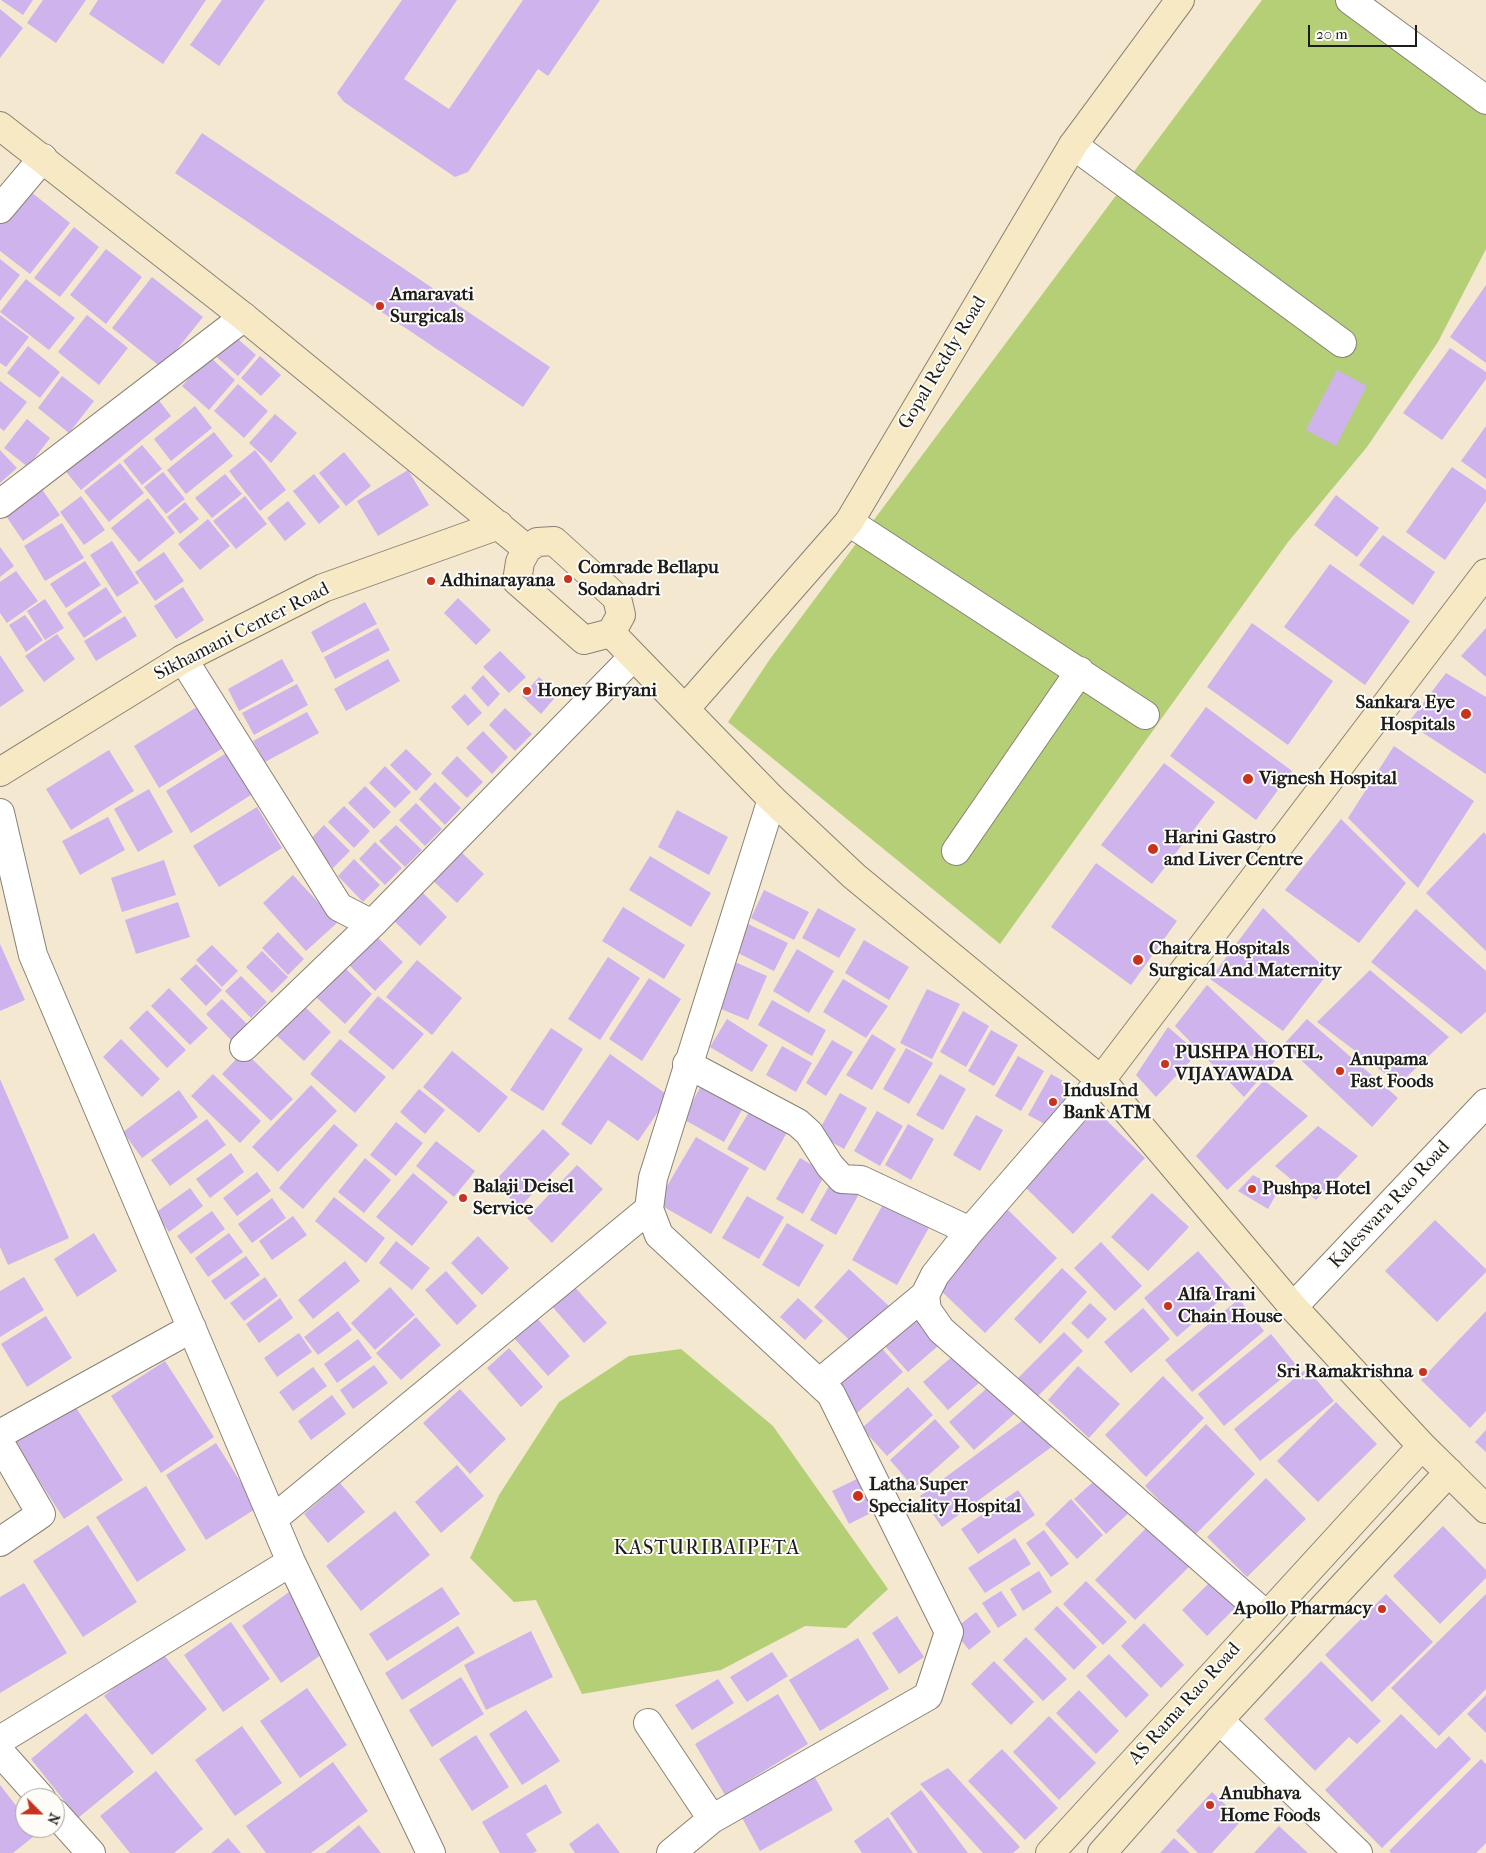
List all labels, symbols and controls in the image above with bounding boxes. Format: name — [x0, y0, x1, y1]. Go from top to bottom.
scale bar — [1311, 15, 1420, 47]
text: 20 m — [1316, 25, 1348, 43]
place label: Amaravati Surgicals — [390, 284, 474, 328]
street label: Gopal Reddy Road — [894, 292, 992, 434]
marker: Amaravati Surgicals — [374, 300, 386, 312]
place label: Comrade Bellapu Sodanadri — [578, 557, 719, 601]
place label: Adhinarayana — [441, 570, 555, 592]
marker: Comrade Bellapu Sodanadri — [562, 573, 574, 585]
marker: Adhinarayana — [425, 575, 437, 587]
street label: Sikhamani Center Road — [151, 578, 333, 686]
place label: Honey Biryani — [537, 680, 657, 702]
marker: Honey Biryani — [521, 685, 533, 697]
place label: Sankara Eye Hospitals — [1356, 692, 1455, 736]
marker: Sankara Eye Hospitals — [1459, 707, 1473, 721]
place label: Vignesh Hospital — [1259, 768, 1397, 790]
marker: Vignesh Hospital — [1241, 772, 1255, 786]
place label: Harini Gastro and Liver Centre — [1164, 827, 1303, 871]
marker: Harini Gastro and Liver Centre — [1146, 842, 1160, 856]
place label: Chaitra Hospitals Surgical And Maternity — [1149, 938, 1341, 982]
marker: Chaitra Hospitals Surgical And Maternity — [1131, 953, 1145, 967]
place label: PUSHPA HOTEL, VIJAYAWADA — [1175, 1042, 1323, 1086]
place label: Anupama Fast Foods — [1350, 1049, 1433, 1093]
marker: PUSHPA HOTEL, VIJAYAWADA — [1159, 1058, 1171, 1070]
marker: Anupama Fast Foods — [1334, 1065, 1346, 1077]
place label: IndusInd Bank ATM — [1063, 1080, 1151, 1124]
marker: IndusInd Bank ATM — [1047, 1096, 1059, 1108]
street label: Kaleswara Rao Road — [1325, 1136, 1455, 1274]
place label: Balaji Deisel Service — [473, 1176, 574, 1220]
place label: Pushpa Hotel — [1262, 1178, 1371, 1200]
marker: Pushpa Hotel — [1246, 1183, 1258, 1195]
marker: Balaji Deisel Service — [457, 1192, 469, 1204]
place label: Alfa Irani Chain House — [1178, 1284, 1282, 1328]
marker: Alfa Irani Chain House — [1162, 1300, 1174, 1312]
place label: Sri Ramakrishna — [1277, 1361, 1413, 1383]
marker: Sri Ramakrishna — [1417, 1366, 1429, 1378]
place label: Latha Super Speciality Hospital — [869, 1474, 1021, 1518]
marker: Latha Super Speciality Hospital — [851, 1489, 865, 1503]
district label: KASTURIBAIPETA — [612, 1537, 802, 1561]
place label: Apollo Pharmacy — [1234, 1598, 1372, 1620]
marker: Apollo Pharmacy — [1376, 1603, 1388, 1615]
street label: AS Rama Rao Road — [1124, 1638, 1246, 1770]
place label: Anubhava Home Foods — [1220, 1783, 1320, 1827]
north arrow — [15, 1788, 65, 1838]
marker: Anubhava Home Foods — [1204, 1799, 1216, 1811]
text: N — [43, 1810, 63, 1827]

